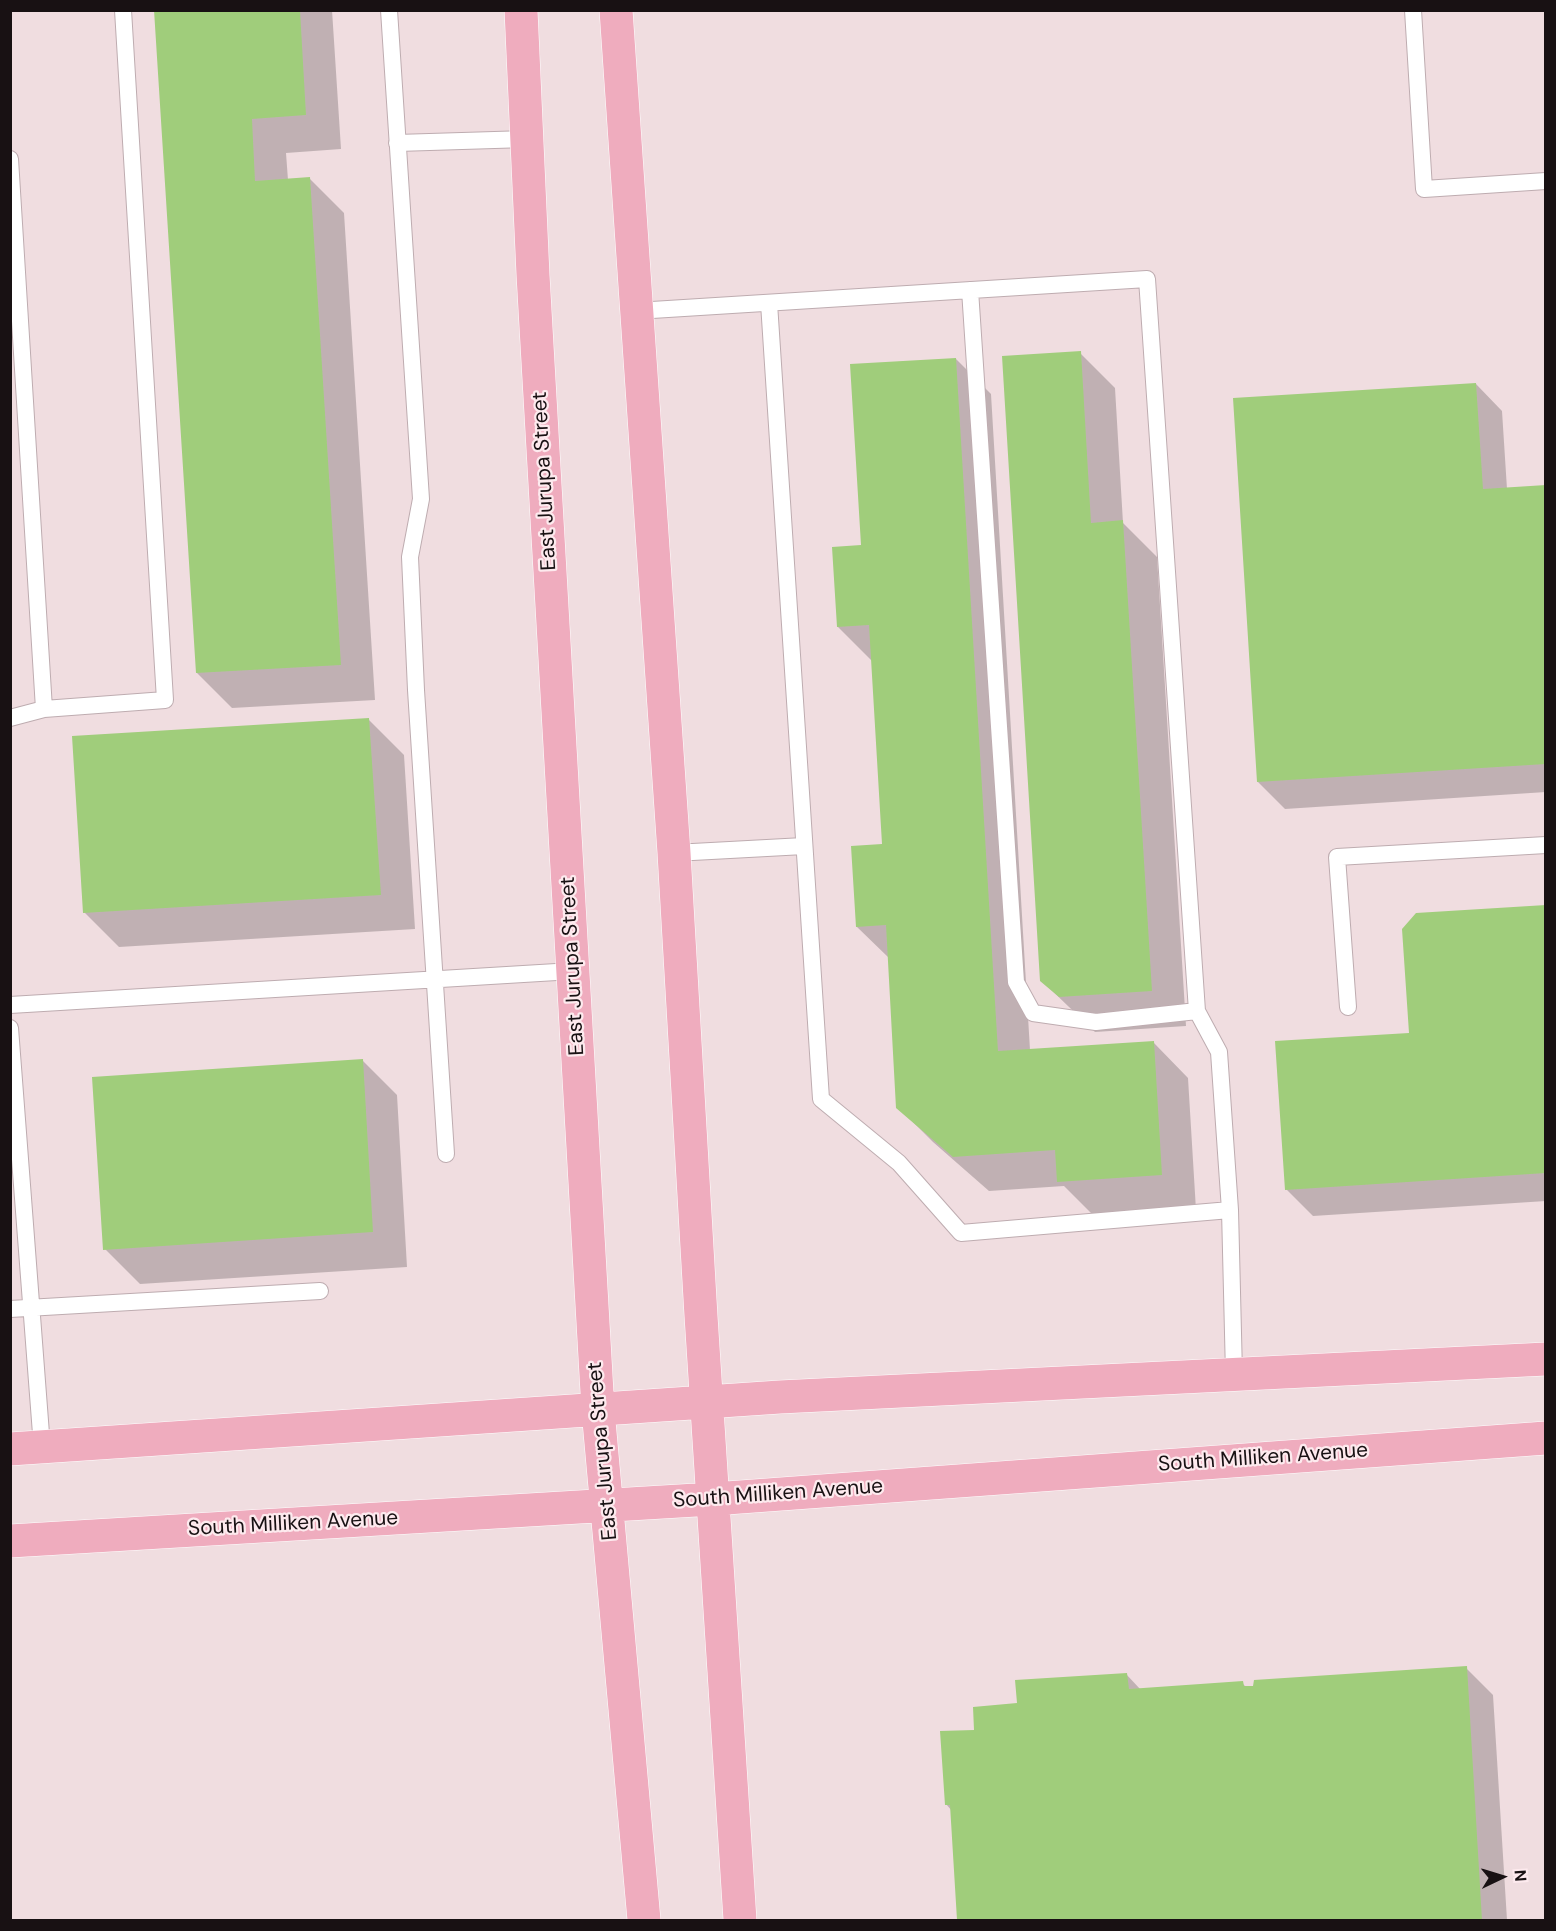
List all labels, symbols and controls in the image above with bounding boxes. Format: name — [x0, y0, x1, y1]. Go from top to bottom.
street label: East Jurupa Street — [528, 391, 562, 571]
street label: East Jurupa Street — [556, 876, 590, 1056]
street label: East Jurupa Street — [583, 1361, 623, 1541]
street label: South Milliken Avenue — [1157, 1438, 1369, 1478]
street label: South Milliken Avenue — [672, 1474, 884, 1514]
street label: South Milliken Avenue — [187, 1506, 399, 1542]
north arrow — [1472, 1847, 1532, 1907]
text: N — [1510, 1869, 1531, 1882]

